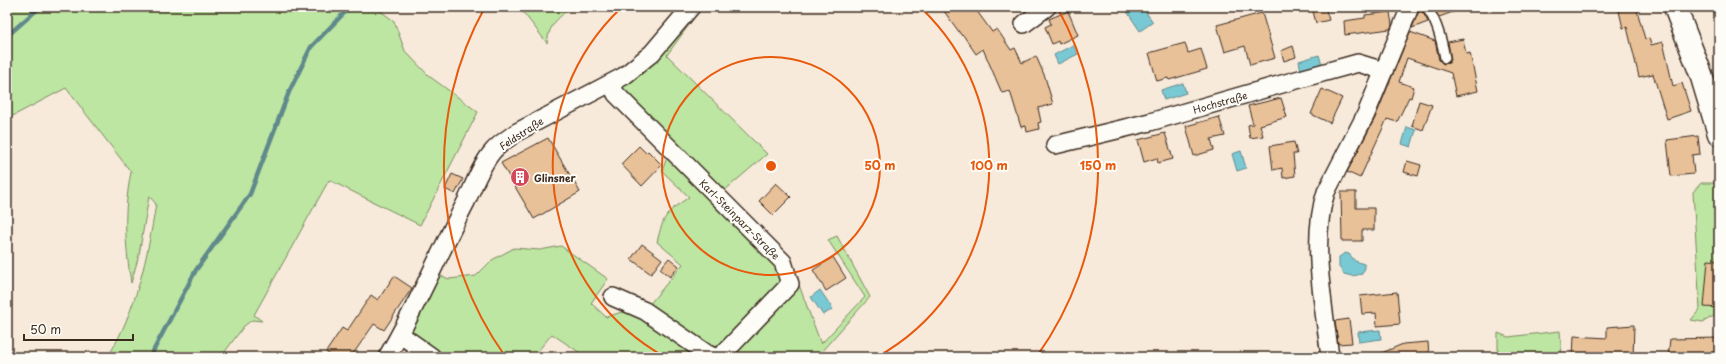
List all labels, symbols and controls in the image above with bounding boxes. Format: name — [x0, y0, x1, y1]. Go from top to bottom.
street label: Hochstraße — [1191, 87, 1249, 117]
street label: Feldstraße — [496, 113, 546, 153]
text: 50 m — [864, 156, 896, 174]
text: 100 m — [970, 156, 1008, 174]
text: 150 m — [1080, 156, 1116, 174]
centre of rings — [764, 159, 778, 173]
building icon: Glinsner — [509, 166, 531, 188]
place label: Glinsner — [534, 170, 577, 185]
street label: Karl-Steinparz-Straße — [696, 175, 784, 263]
scale bar — [24, 316, 133, 342]
text: 50 m — [30, 320, 61, 338]

